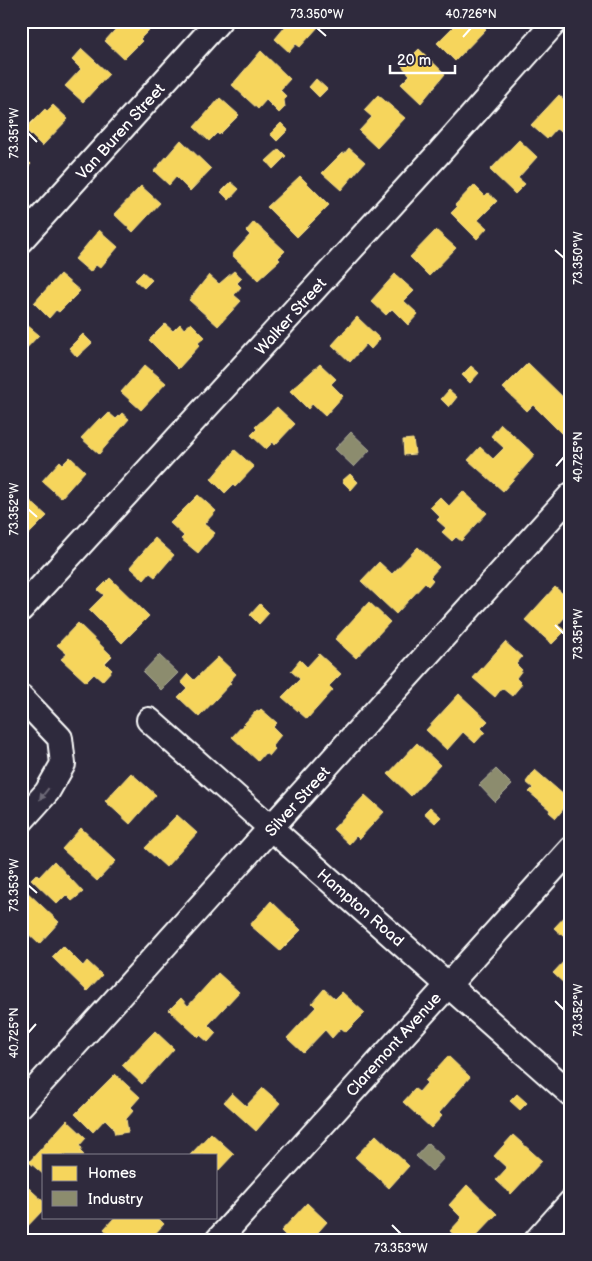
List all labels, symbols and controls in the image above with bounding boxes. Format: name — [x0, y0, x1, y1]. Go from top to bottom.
text: 73.350°W — [290, 7, 344, 22]
text: 40.726°N — [445, 7, 497, 22]
scale bar — [390, 42, 454, 74]
text: 20 m — [397, 51, 431, 70]
street label: Van Buren Street — [73, 80, 169, 184]
text: 73.351°W — [7, 107, 22, 158]
text: 73.350°W — [571, 231, 586, 285]
street label: Walker Street — [252, 275, 331, 359]
text: 40.725°N — [571, 432, 586, 482]
text: 73.352°W — [7, 482, 22, 536]
text: 73.351°W — [571, 608, 586, 659]
street label: Silver Street — [262, 763, 335, 841]
one-way arrow — [39, 787, 50, 800]
text: 73.353°W — [7, 858, 22, 912]
street label: Hampton Road — [313, 865, 407, 951]
text: 73.352°W — [571, 983, 586, 1037]
street label: Claremont Avenue — [343, 989, 446, 1101]
text: 40.725°N — [7, 1008, 22, 1058]
legend — [42, 1154, 218, 1218]
text: Homes — [88, 1164, 137, 1183]
text: Industry — [88, 1190, 143, 1209]
text: 73.353°W — [374, 1241, 428, 1256]

